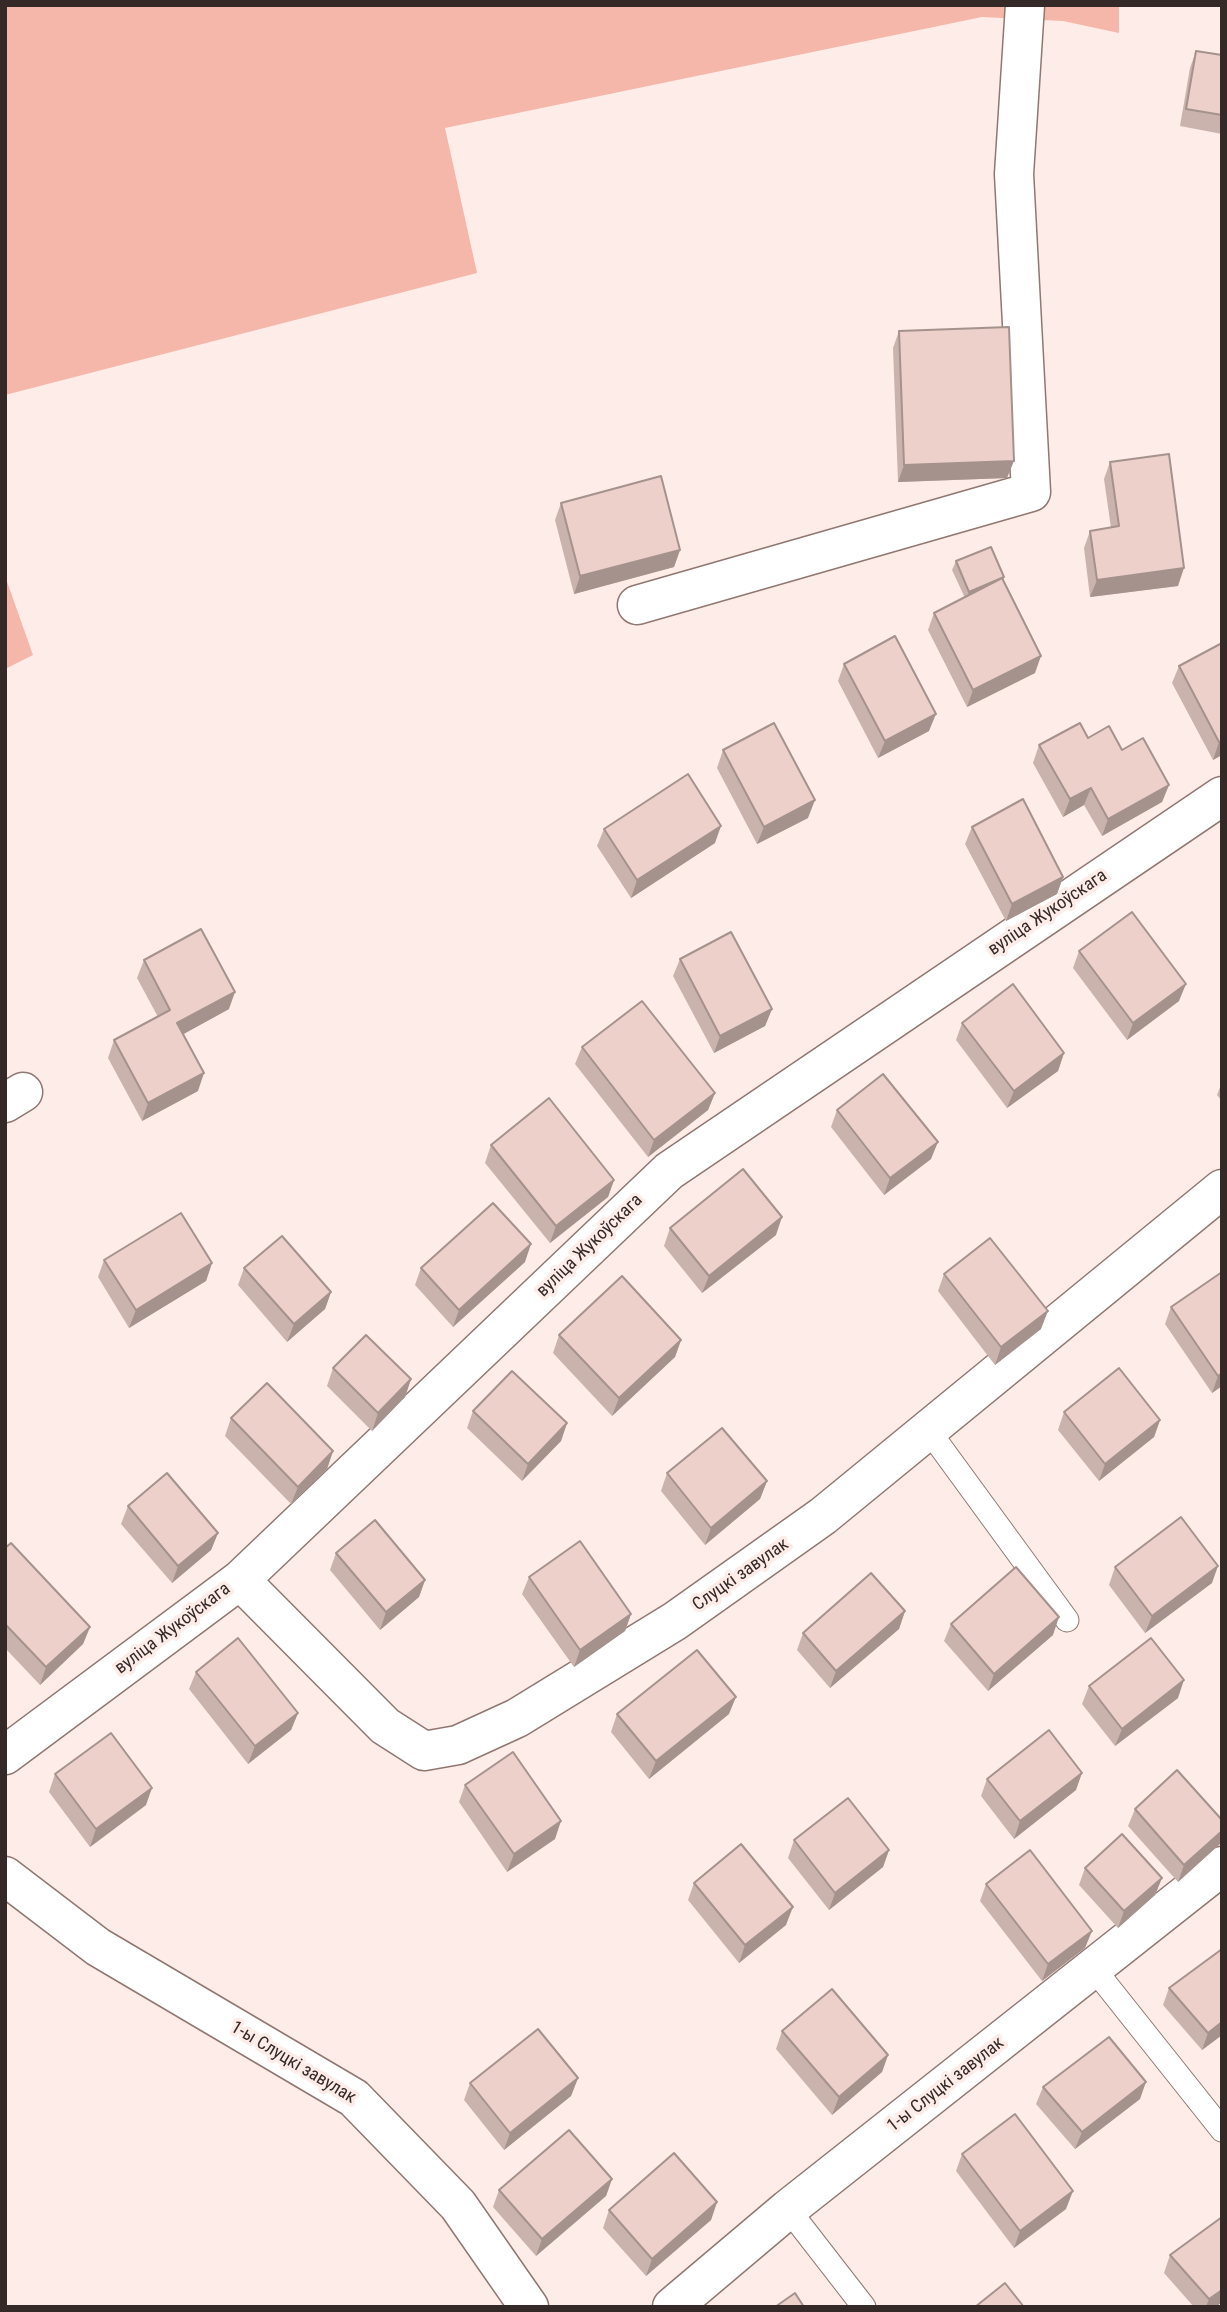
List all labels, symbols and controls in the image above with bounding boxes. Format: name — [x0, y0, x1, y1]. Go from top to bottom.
street label: вуліца Жукоўскага — [984, 865, 1112, 961]
street label: вуліца Жукоўскага — [533, 1190, 647, 1302]
street label: Слуцкі завулак — [689, 1534, 793, 1616]
street label: вуліца Жукоўскага — [111, 1579, 235, 1679]
street label: 1-ы Слуцкі завулак — [227, 2017, 359, 2109]
street label: 1-ы Слуцкі завулак — [883, 2033, 1009, 2137]

